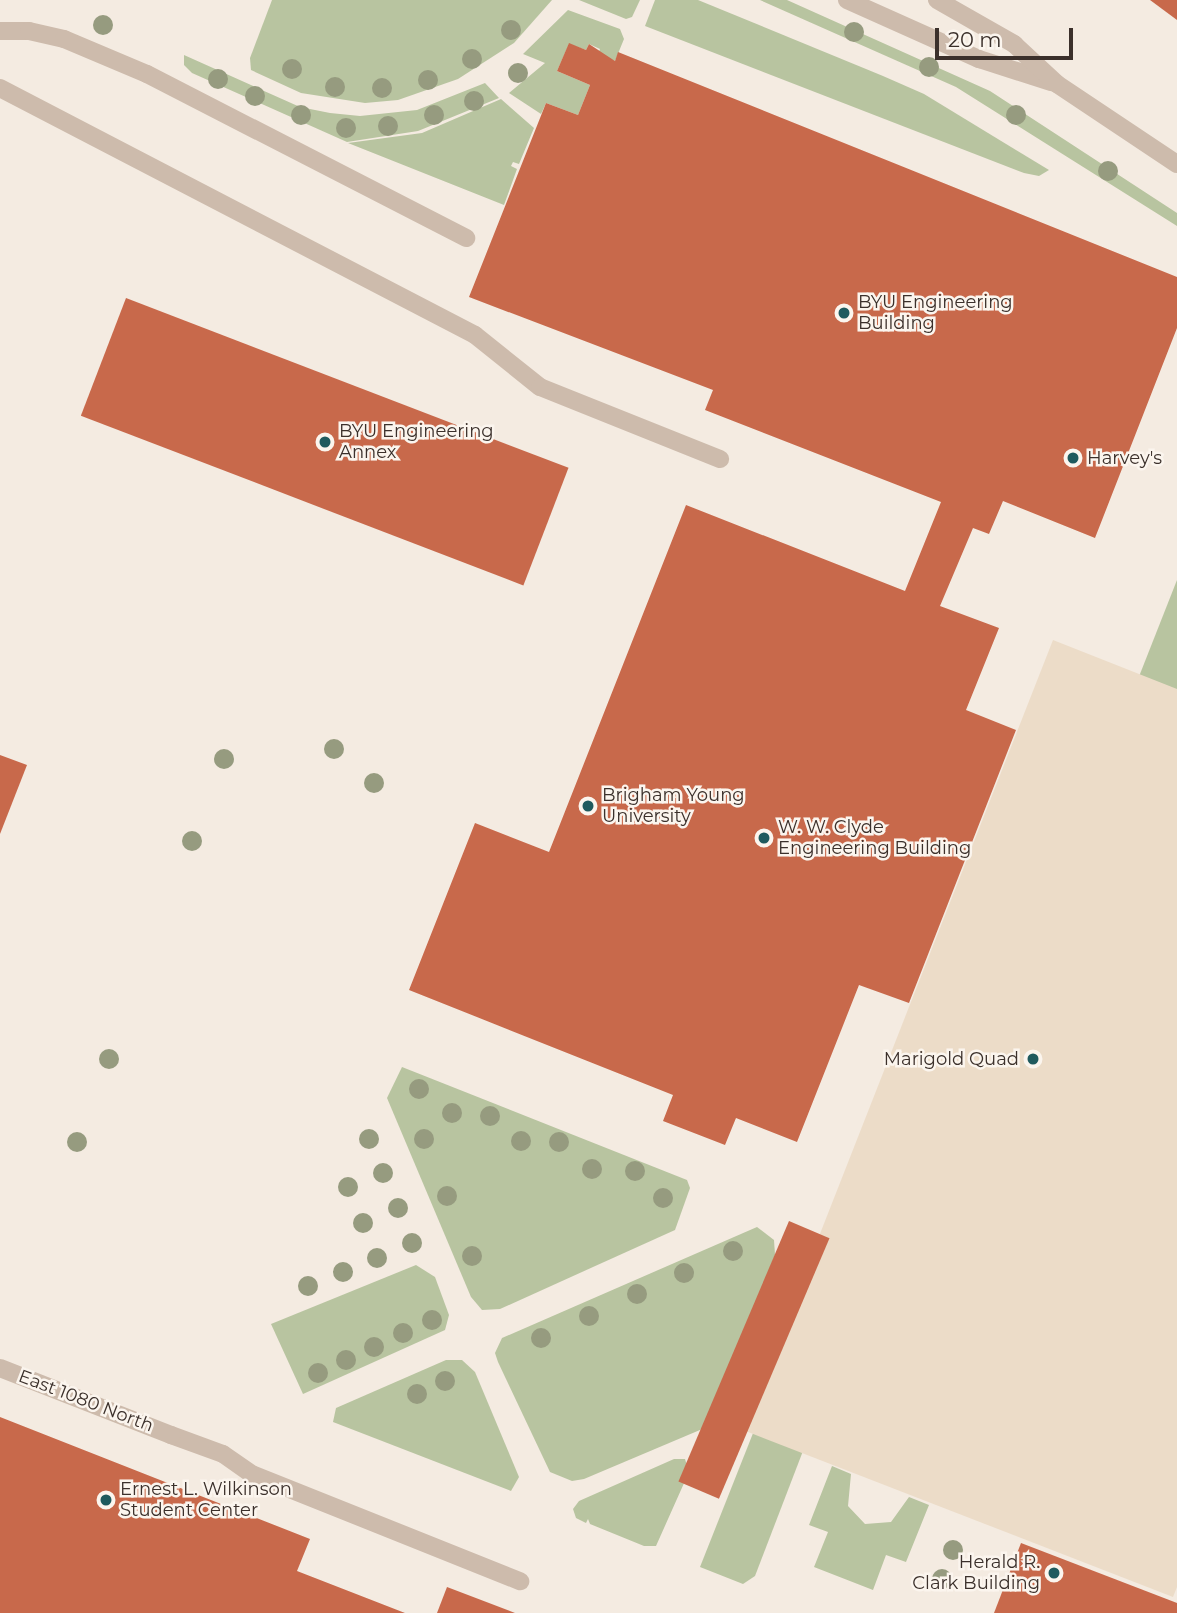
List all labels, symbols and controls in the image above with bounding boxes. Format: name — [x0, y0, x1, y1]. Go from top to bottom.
scale bar — [939, 14, 1077, 58]
text: 20 m — [948, 27, 1002, 52]
place label: BYU Engineering Building — [858, 292, 1013, 334]
marker: BYU Engineering Building — [836, 305, 852, 321]
place label: BYU Engineering Annex — [339, 421, 494, 464]
marker: BYU Engineering Annex — [317, 434, 333, 450]
place label: Harvey's — [1087, 447, 1162, 469]
marker: Harvey's — [1065, 450, 1081, 466]
place label: Brigham Young University — [602, 785, 745, 828]
marker: Brigham Young University — [580, 798, 596, 814]
place label: W. W. Clyde Engineering Building — [778, 817, 971, 860]
marker: W. W. Clyde Engineering Building — [756, 830, 772, 846]
place label: Marigold Quad — [884, 1048, 1019, 1070]
marker: Marigold Quad — [1025, 1051, 1041, 1067]
street label: East 1080 North — [15, 1365, 157, 1437]
place label: Ernest L. Wilkinson Student Center — [120, 1479, 292, 1522]
marker: Ernest L. Wilkinson Student Center — [98, 1492, 114, 1508]
place label: Herald R. Clark Building — [912, 1552, 1040, 1594]
marker: Herald R. Clark Building — [1046, 1565, 1062, 1581]

